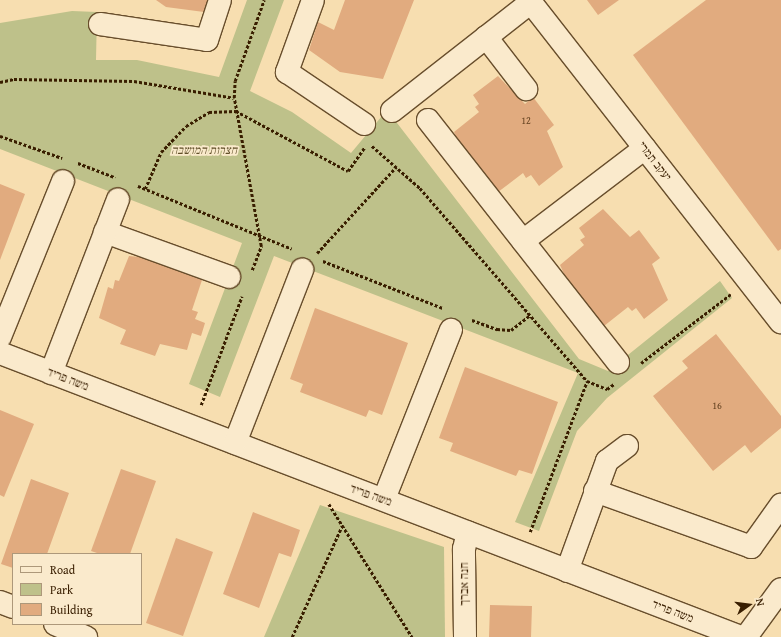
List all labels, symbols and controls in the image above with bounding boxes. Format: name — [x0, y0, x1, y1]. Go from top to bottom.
house number: 12 — [521, 115, 531, 127]
street label: יעקב תמרי — [635, 139, 675, 183]
park label: חצרות המושבה — [171, 143, 237, 157]
street label: משה פריד — [45, 365, 91, 393]
house number: 16 — [712, 400, 722, 412]
street label: משה פריד — [348, 481, 394, 509]
legend — [12, 553, 142, 625]
text: Road — [50, 561, 75, 578]
street label: חנה אברך — [457, 562, 471, 606]
text: Park — [50, 581, 73, 598]
north arrow — [729, 585, 769, 625]
street label: משה פריד — [650, 597, 696, 625]
text: N — [752, 597, 769, 608]
text: Building — [50, 601, 93, 618]

